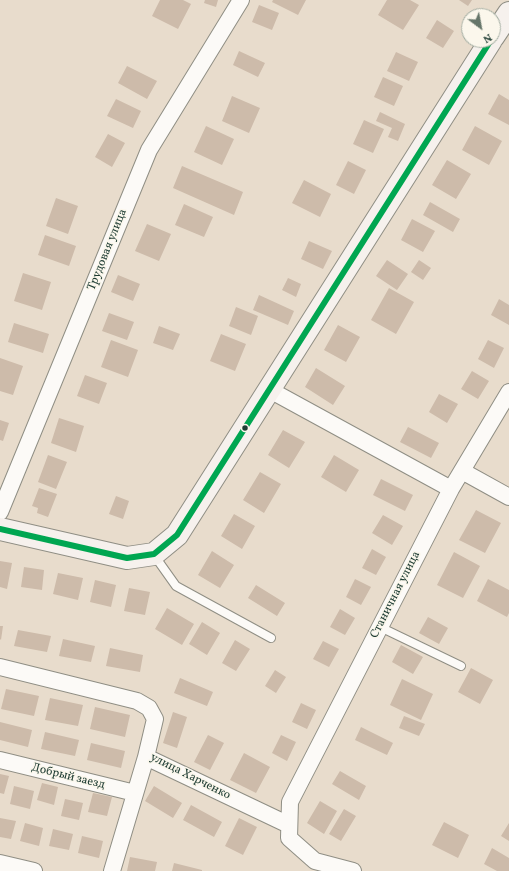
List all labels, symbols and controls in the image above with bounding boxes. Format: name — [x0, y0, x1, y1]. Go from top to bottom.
north arrow — [461, 8, 501, 48]
text: N — [480, 29, 494, 46]
street label: Трудовая улица — [85, 207, 131, 293]
unlabelled marker — [240, 423, 250, 433]
street label: Станичная улица — [368, 549, 424, 641]
street label: улица Харченко — [147, 751, 233, 803]
street label: Добрый заезд — [30, 761, 106, 793]

